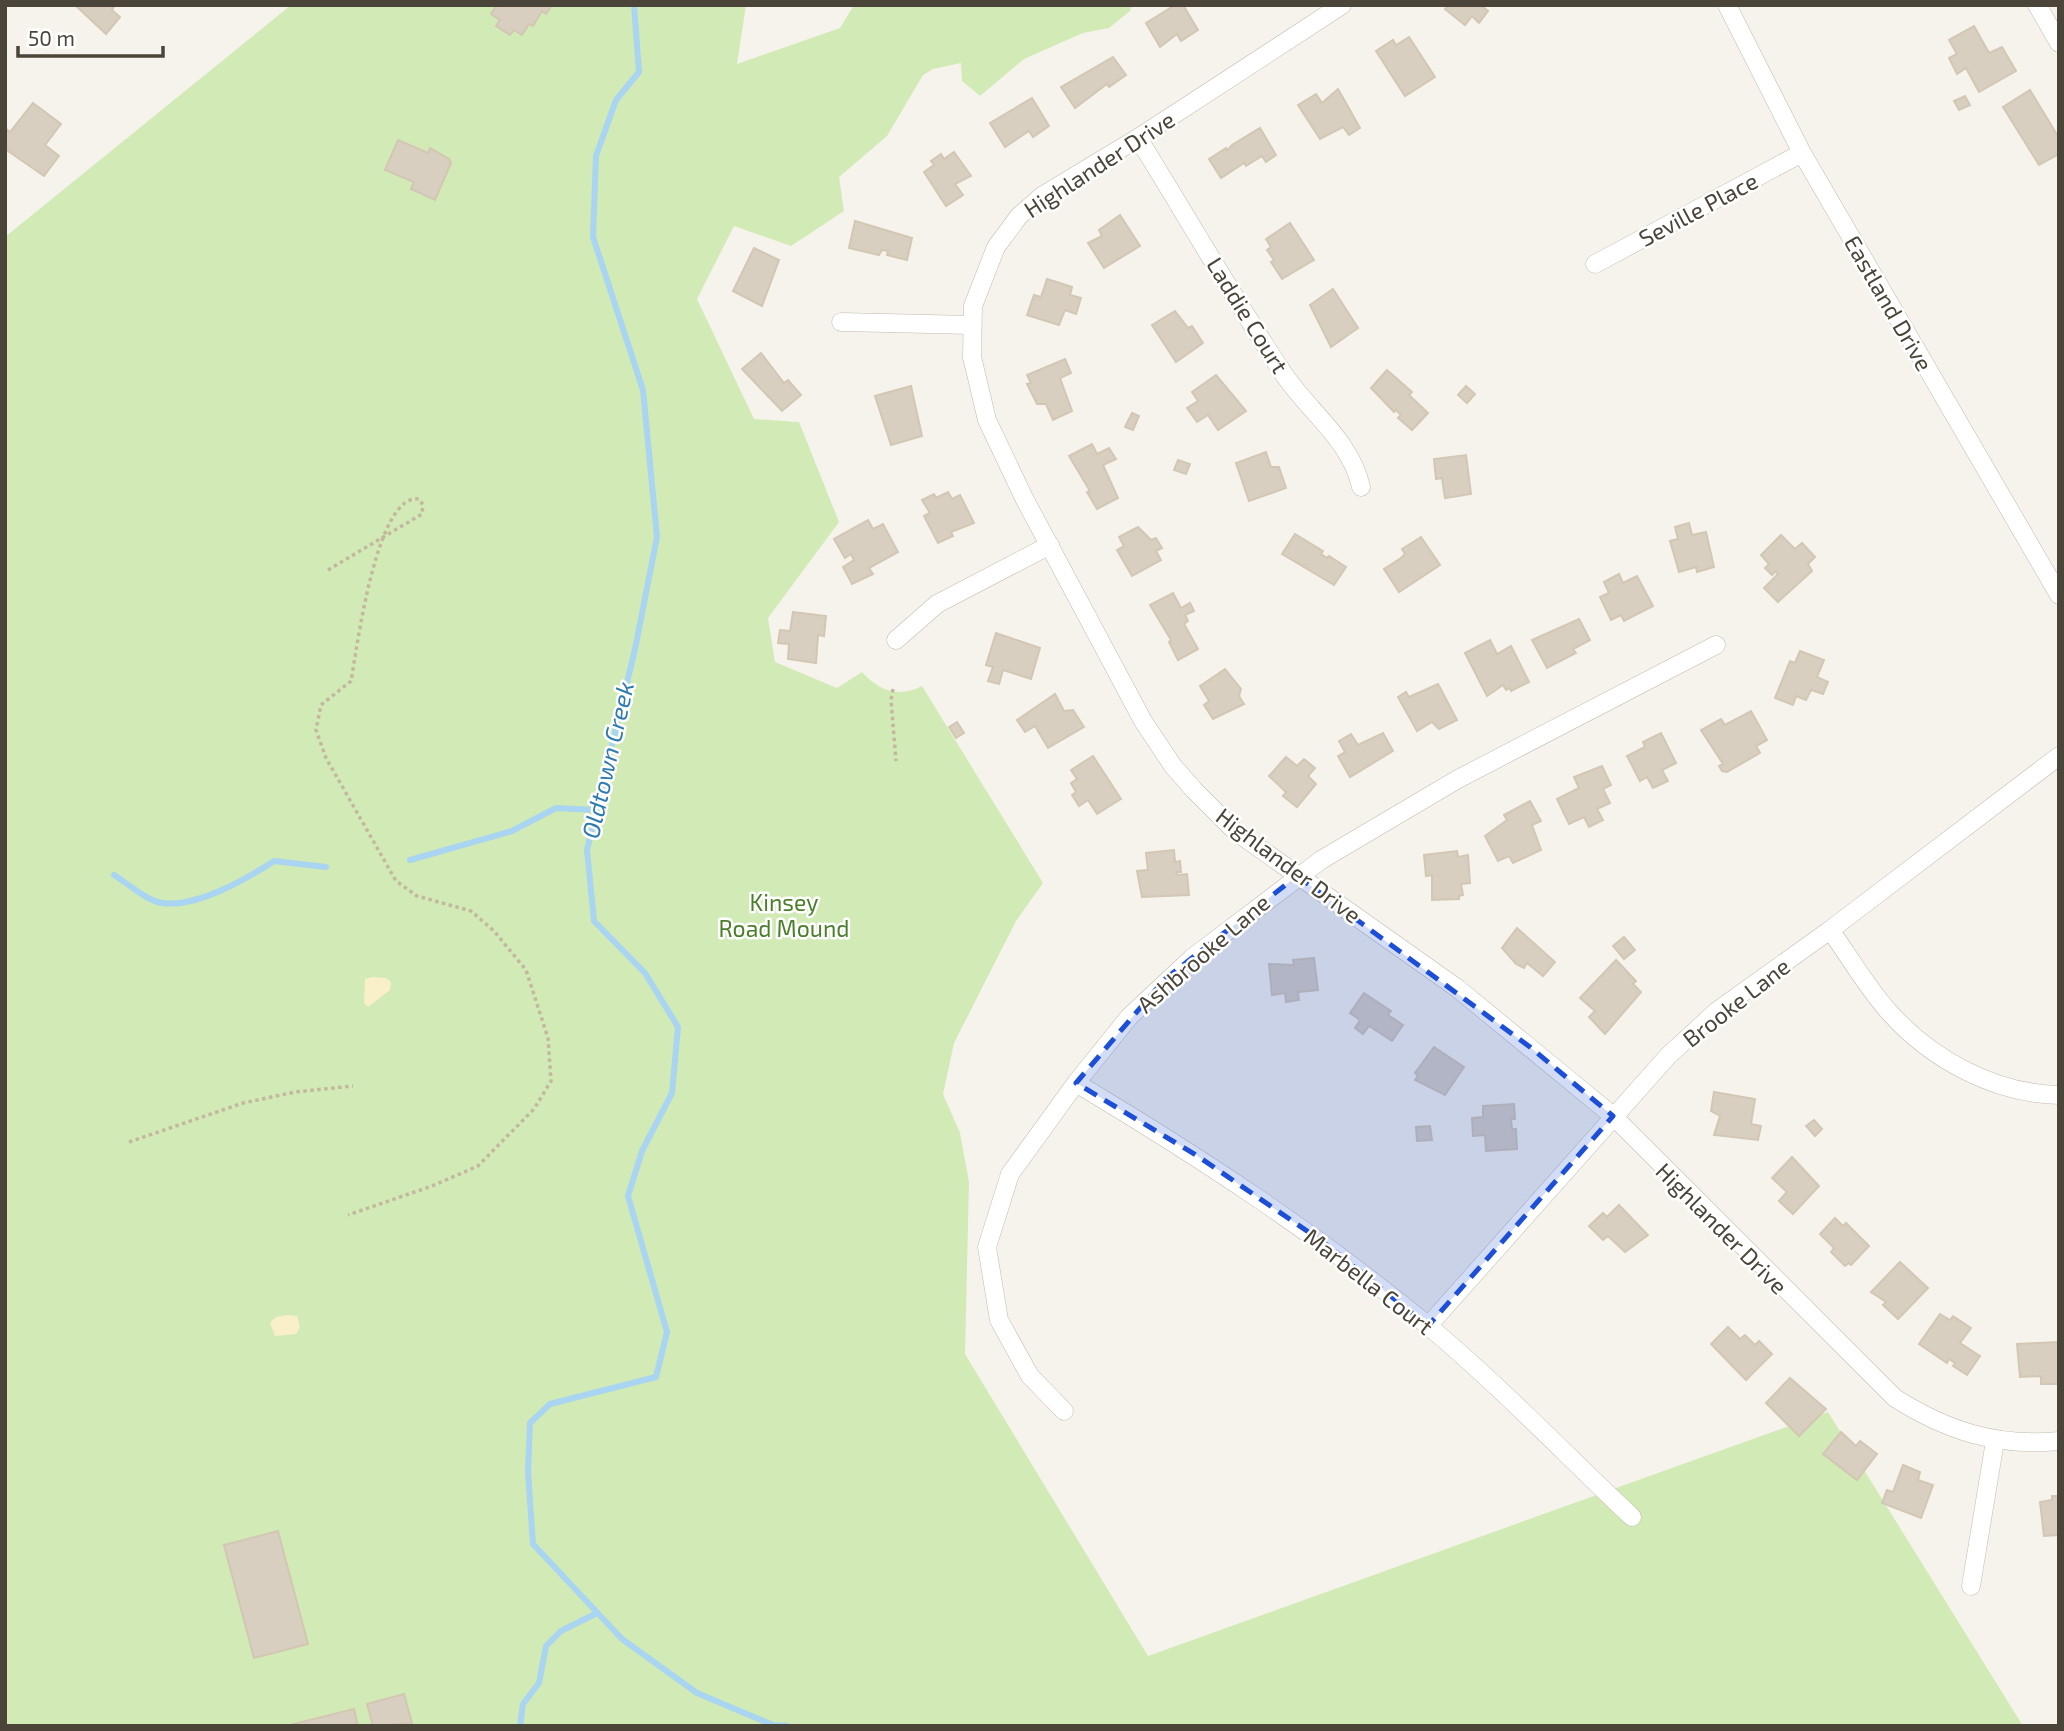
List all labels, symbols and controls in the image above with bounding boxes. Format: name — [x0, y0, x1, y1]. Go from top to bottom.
scale bar — [18, 14, 163, 58]
text: 50 m — [28, 25, 75, 50]
street label: Highlander Drive — [1018, 105, 1180, 223]
street label: Seville Place — [1634, 166, 1762, 252]
street label: Eastland Drive — [1839, 230, 1939, 376]
street label: Laddie Court — [1201, 252, 1295, 378]
water label: Oldtown Creek — [575, 679, 639, 841]
street label: Highlander Drive — [1211, 801, 1367, 929]
park label: Kinsey Road Mound — [719, 888, 850, 942]
street label: Ashbrooke Lane — [1131, 888, 1275, 1018]
street label: Brooke Lane — [1677, 951, 1795, 1053]
street label: Highlander Drive — [1651, 1157, 1793, 1299]
street label: Marbella Court — [1299, 1222, 1439, 1340]

